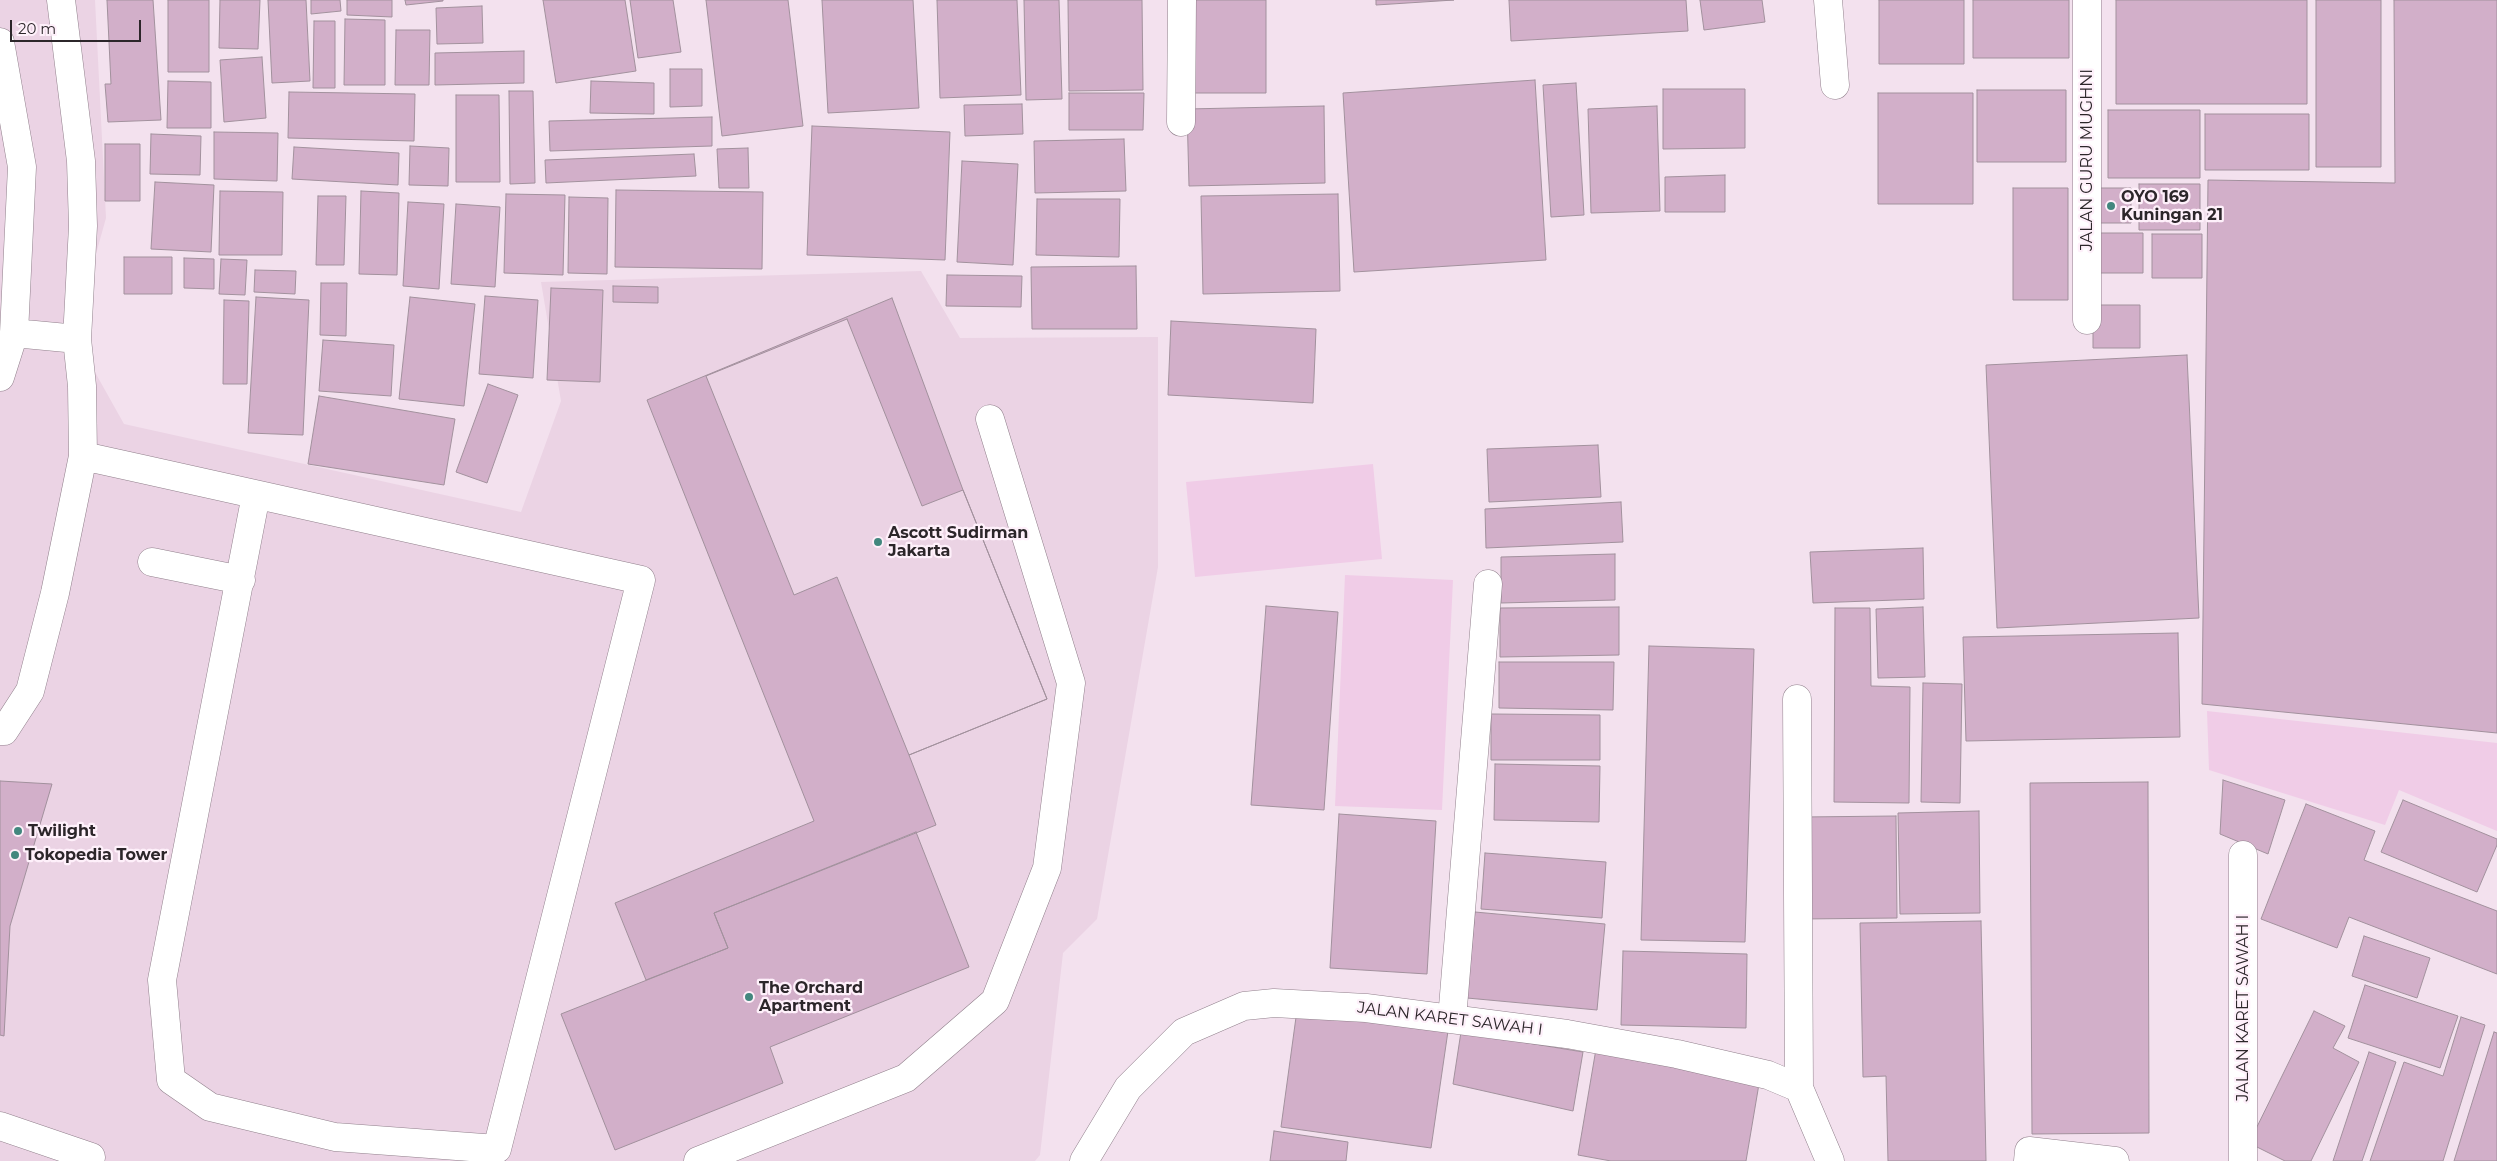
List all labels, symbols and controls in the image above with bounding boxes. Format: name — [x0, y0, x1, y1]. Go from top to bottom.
scale bar — [12, 10, 144, 42]
text: 20 m — [18, 19, 56, 38]
street label: JALAN GURU MUGHNI — [2077, 69, 2097, 251]
place label: OYO 169 Kuningan 21 — [2121, 187, 2223, 225]
marker: OYO 169 Kuningan 21 — [2105, 200, 2117, 212]
place label: Ascott Sudirman Jakarta — [888, 523, 1028, 561]
marker: Ascott Sudirman Jakarta — [872, 536, 884, 548]
place label: Twilight — [28, 821, 96, 841]
marker: Twilight — [12, 825, 24, 837]
place label: Tokopedia Tower — [25, 845, 167, 865]
marker: Tokopedia Tower — [9, 849, 21, 861]
street label: JALAN KARET SAWAH I — [2233, 915, 2253, 1101]
place label: The Orchard Apartment — [759, 978, 863, 1016]
marker: The Orchard Apartment — [743, 991, 755, 1003]
street label: JALAN KARET SAWAH I — [1356, 998, 1544, 1040]

